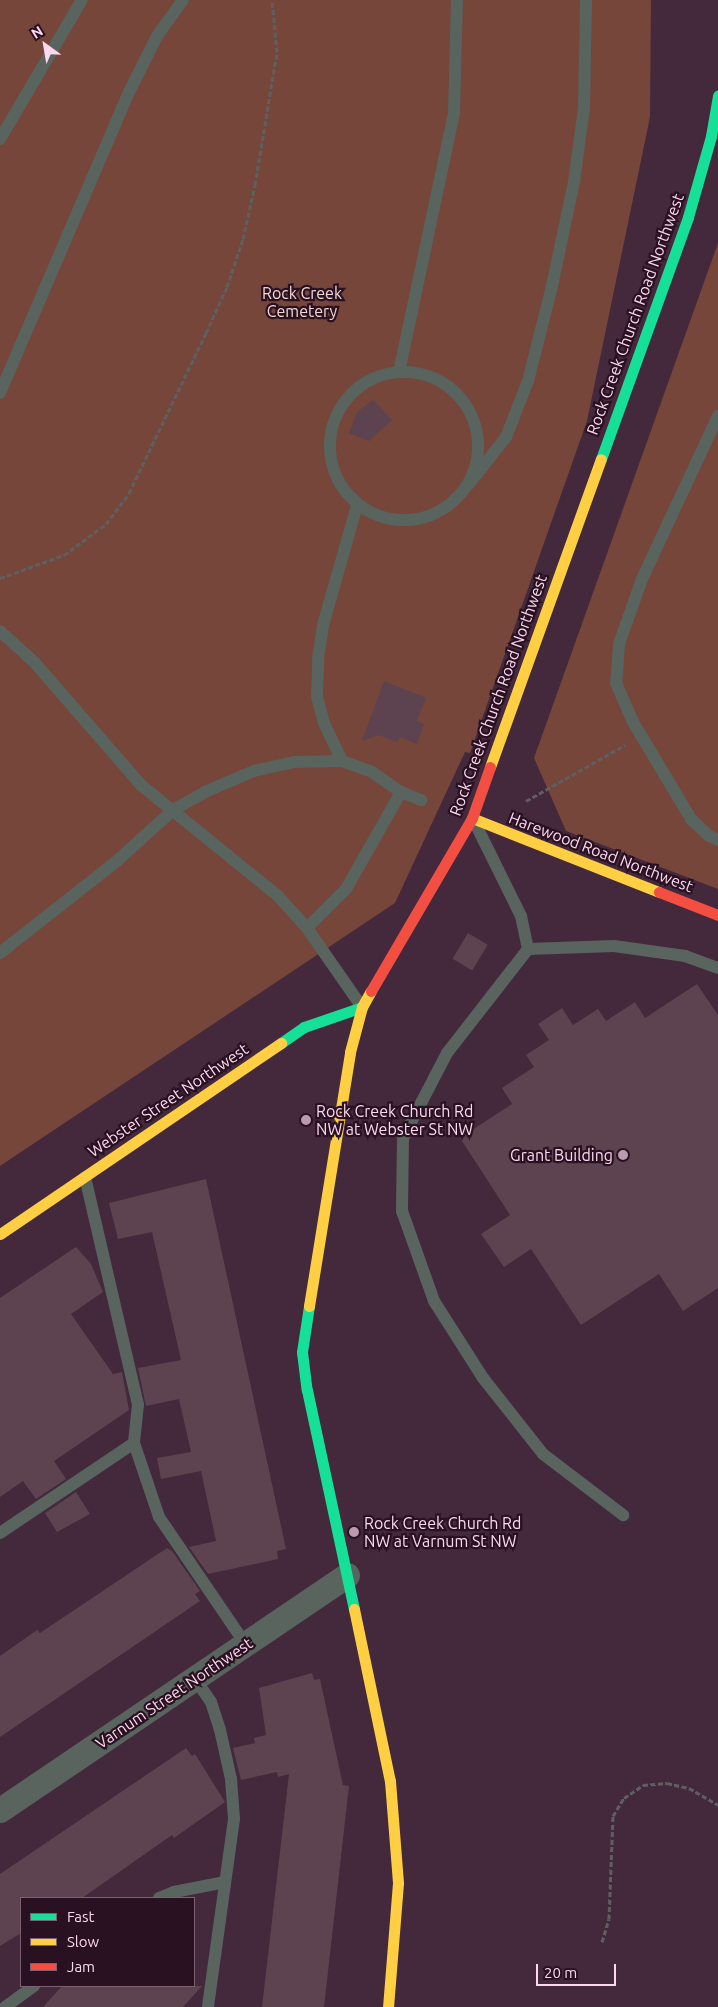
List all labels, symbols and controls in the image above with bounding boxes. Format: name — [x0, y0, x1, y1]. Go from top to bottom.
north arrow — [20, 20, 70, 70]
text: N — [28, 23, 46, 42]
street label: Rock Creek Church Road Northwest — [582, 191, 688, 437]
park label: Rock Creek Cemetery — [262, 283, 342, 321]
street label: Rock Creek Church Road Northwest — [445, 572, 551, 818]
street label: Harewood Road Northwest — [506, 808, 696, 896]
street label: Webster Street Northwest — [84, 1039, 252, 1161]
place label: Rock Creek Church Rd NW at Webster St NW — [316, 1101, 473, 1139]
marker: Rock Creek Church Rd NW at Webster St NW — [300, 1114, 312, 1126]
place label: Grant Building — [510, 1145, 613, 1165]
marker: Grant Building — [617, 1149, 629, 1161]
place label: Rock Creek Church Rd NW at Varnum St NW — [364, 1513, 521, 1551]
marker: Rock Creek Church Rd NW at Varnum St NW — [348, 1526, 360, 1538]
street label: Varnum Street Northwest — [92, 1633, 256, 1753]
legend — [20, 1897, 195, 1987]
text: Fast — [67, 1908, 94, 1925]
text: Slow — [67, 1933, 99, 1950]
scale bar — [538, 1954, 618, 1986]
text: Jam — [67, 1958, 95, 1975]
text: 20 m — [544, 1964, 577, 1981]

